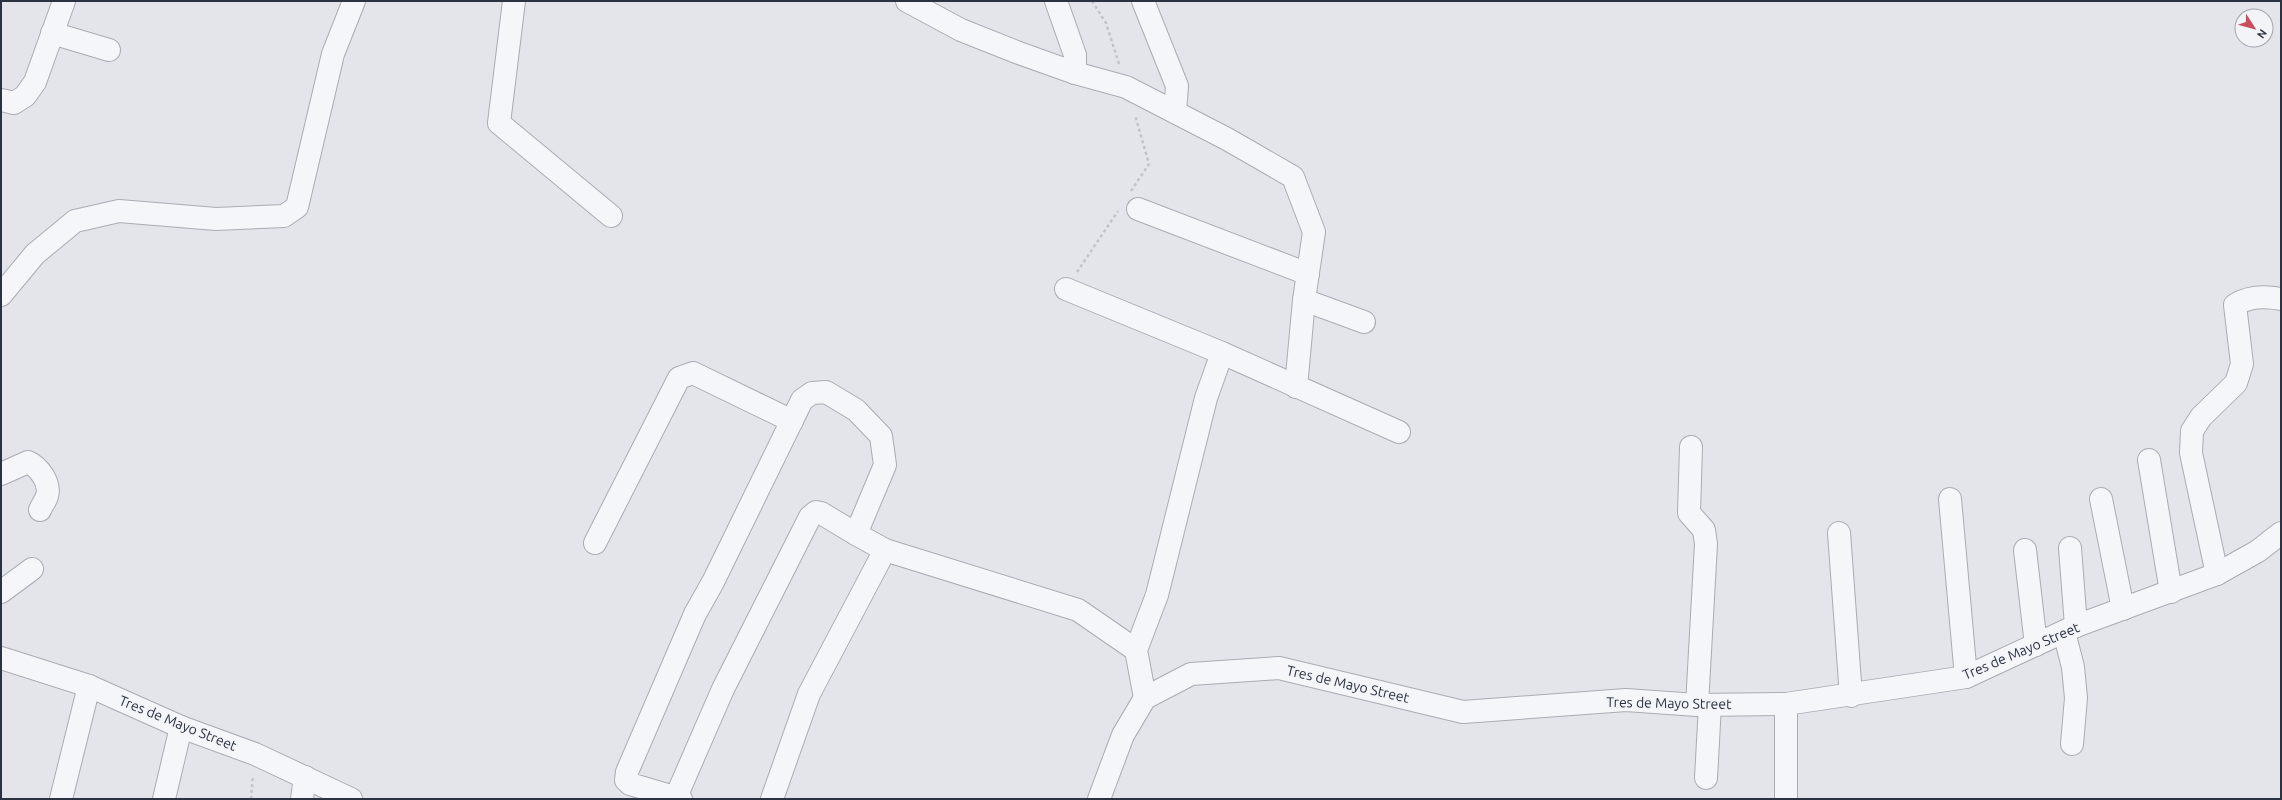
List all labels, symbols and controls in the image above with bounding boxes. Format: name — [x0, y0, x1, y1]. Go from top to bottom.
north arrow — [2234, 8, 2274, 48]
text: N — [2255, 27, 2269, 41]
street label: Tres de Mayo Street — [1960, 619, 2082, 683]
street label: Tres de Mayo Street — [1285, 662, 1411, 706]
street label: Tres de Mayo Street — [117, 692, 240, 754]
street label: Tres de Mayo Street — [1606, 694, 1732, 712]

